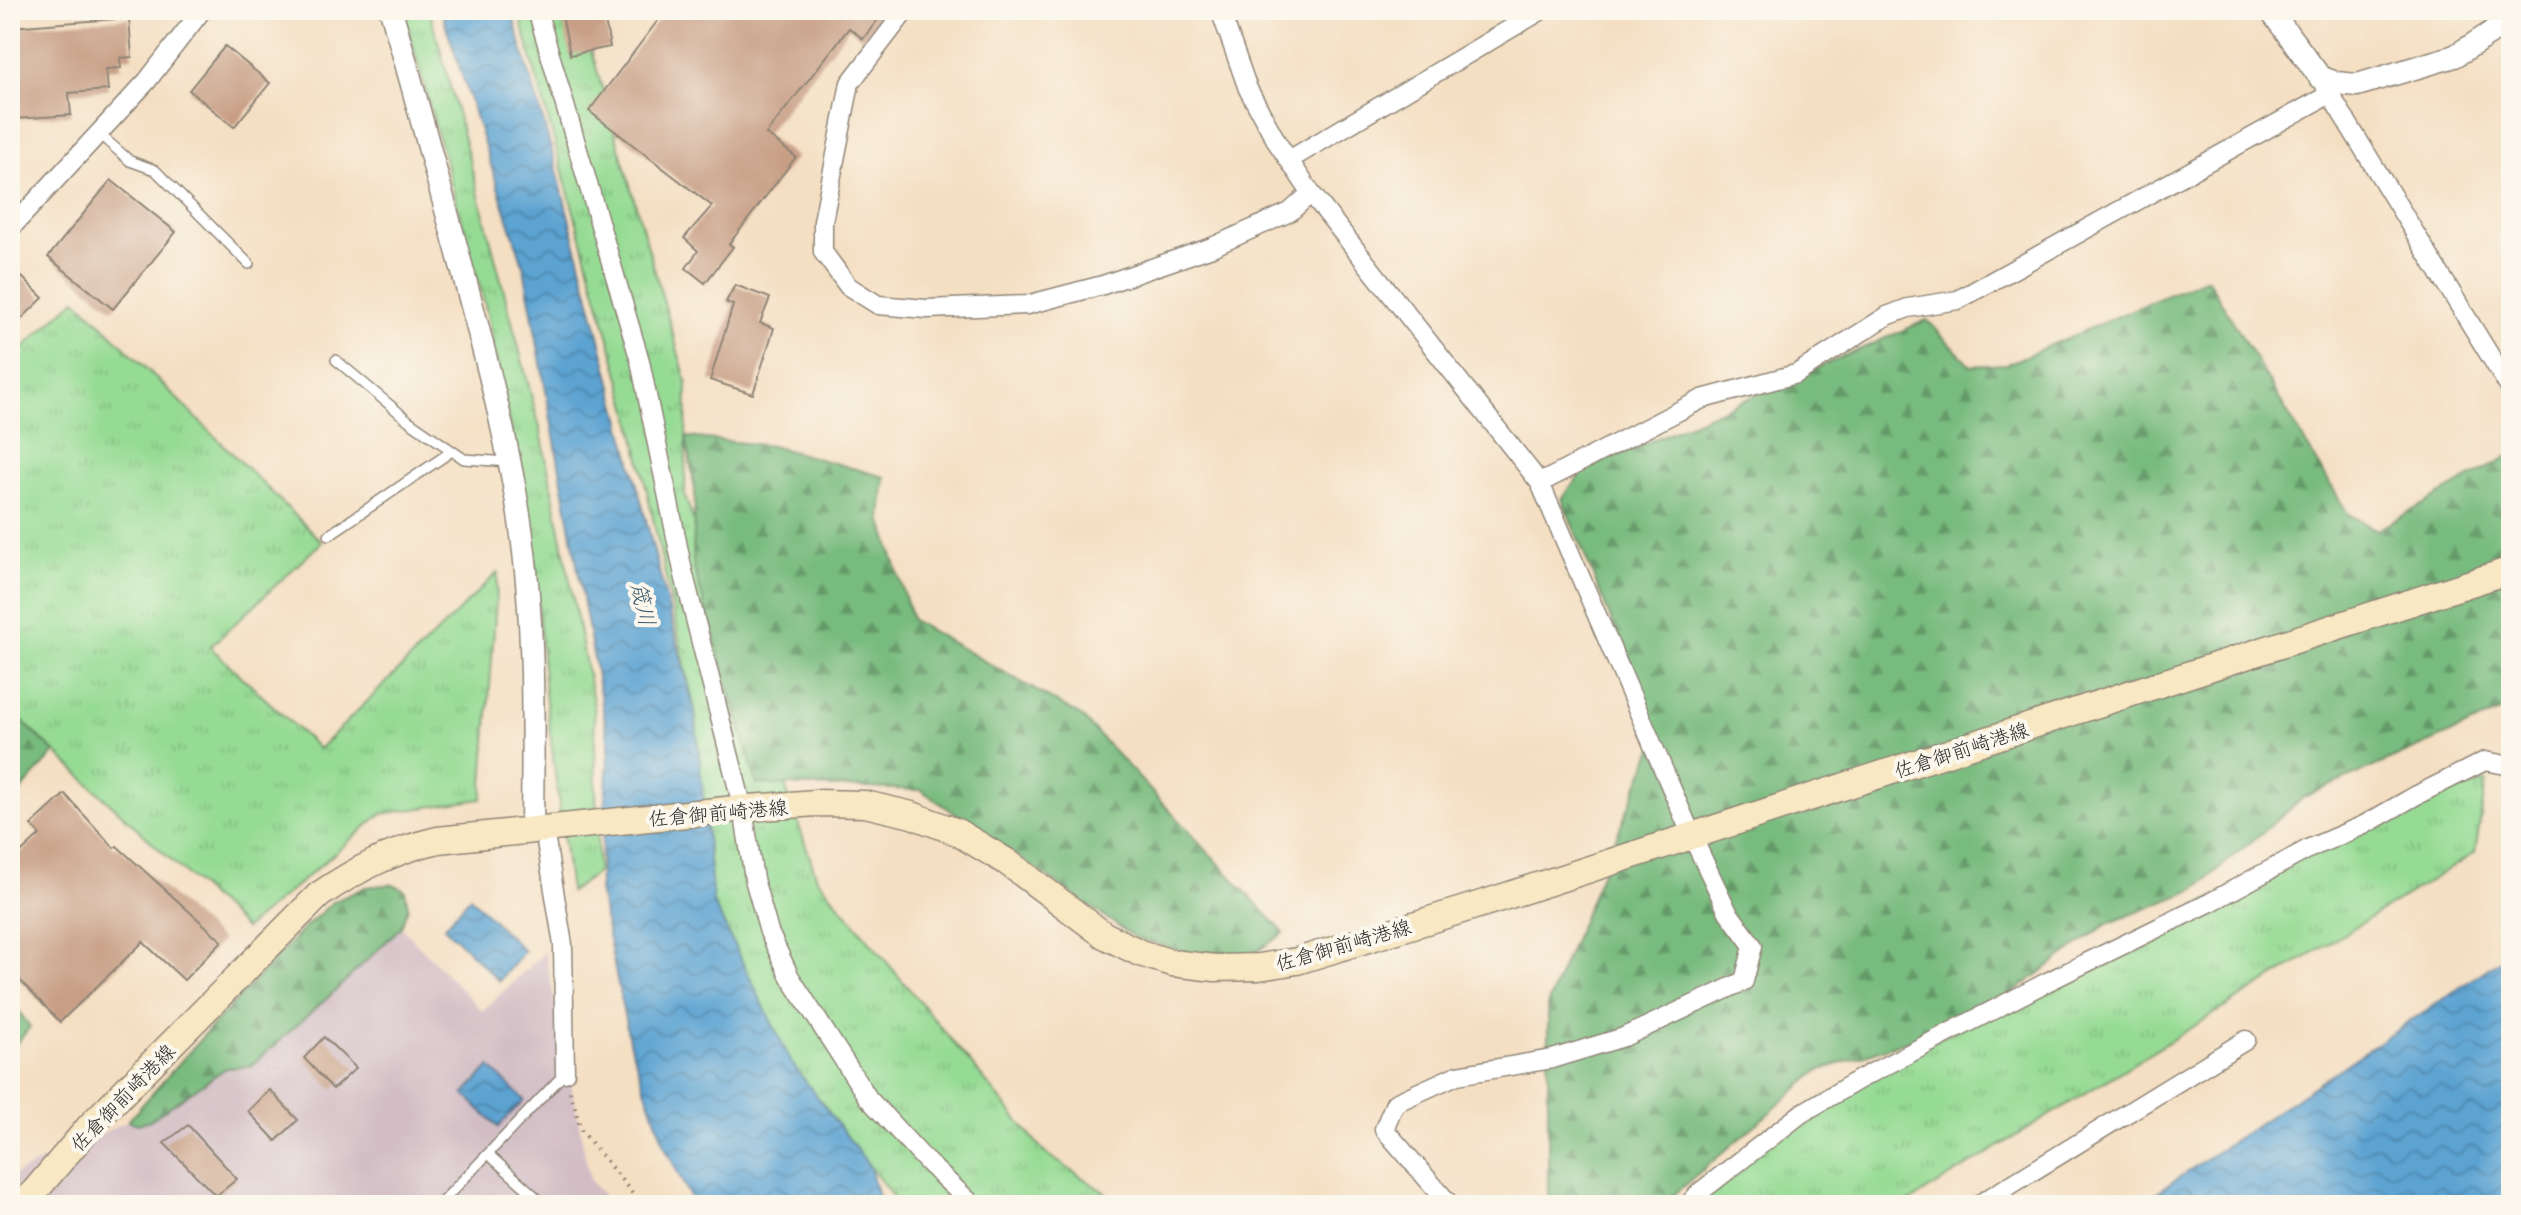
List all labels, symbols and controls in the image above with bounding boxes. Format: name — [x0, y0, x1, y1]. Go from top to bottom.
water label: 筬川 — [625, 579, 663, 629]
street label: 佐倉御前崎港線 — [1890, 715, 2032, 783]
street label: 佐倉御前崎港線 — [647, 793, 789, 831]
street label: 佐倉御前崎港線 — [1272, 912, 1414, 976]
street label: 佐倉御前崎港線 — [64, 1038, 180, 1156]

